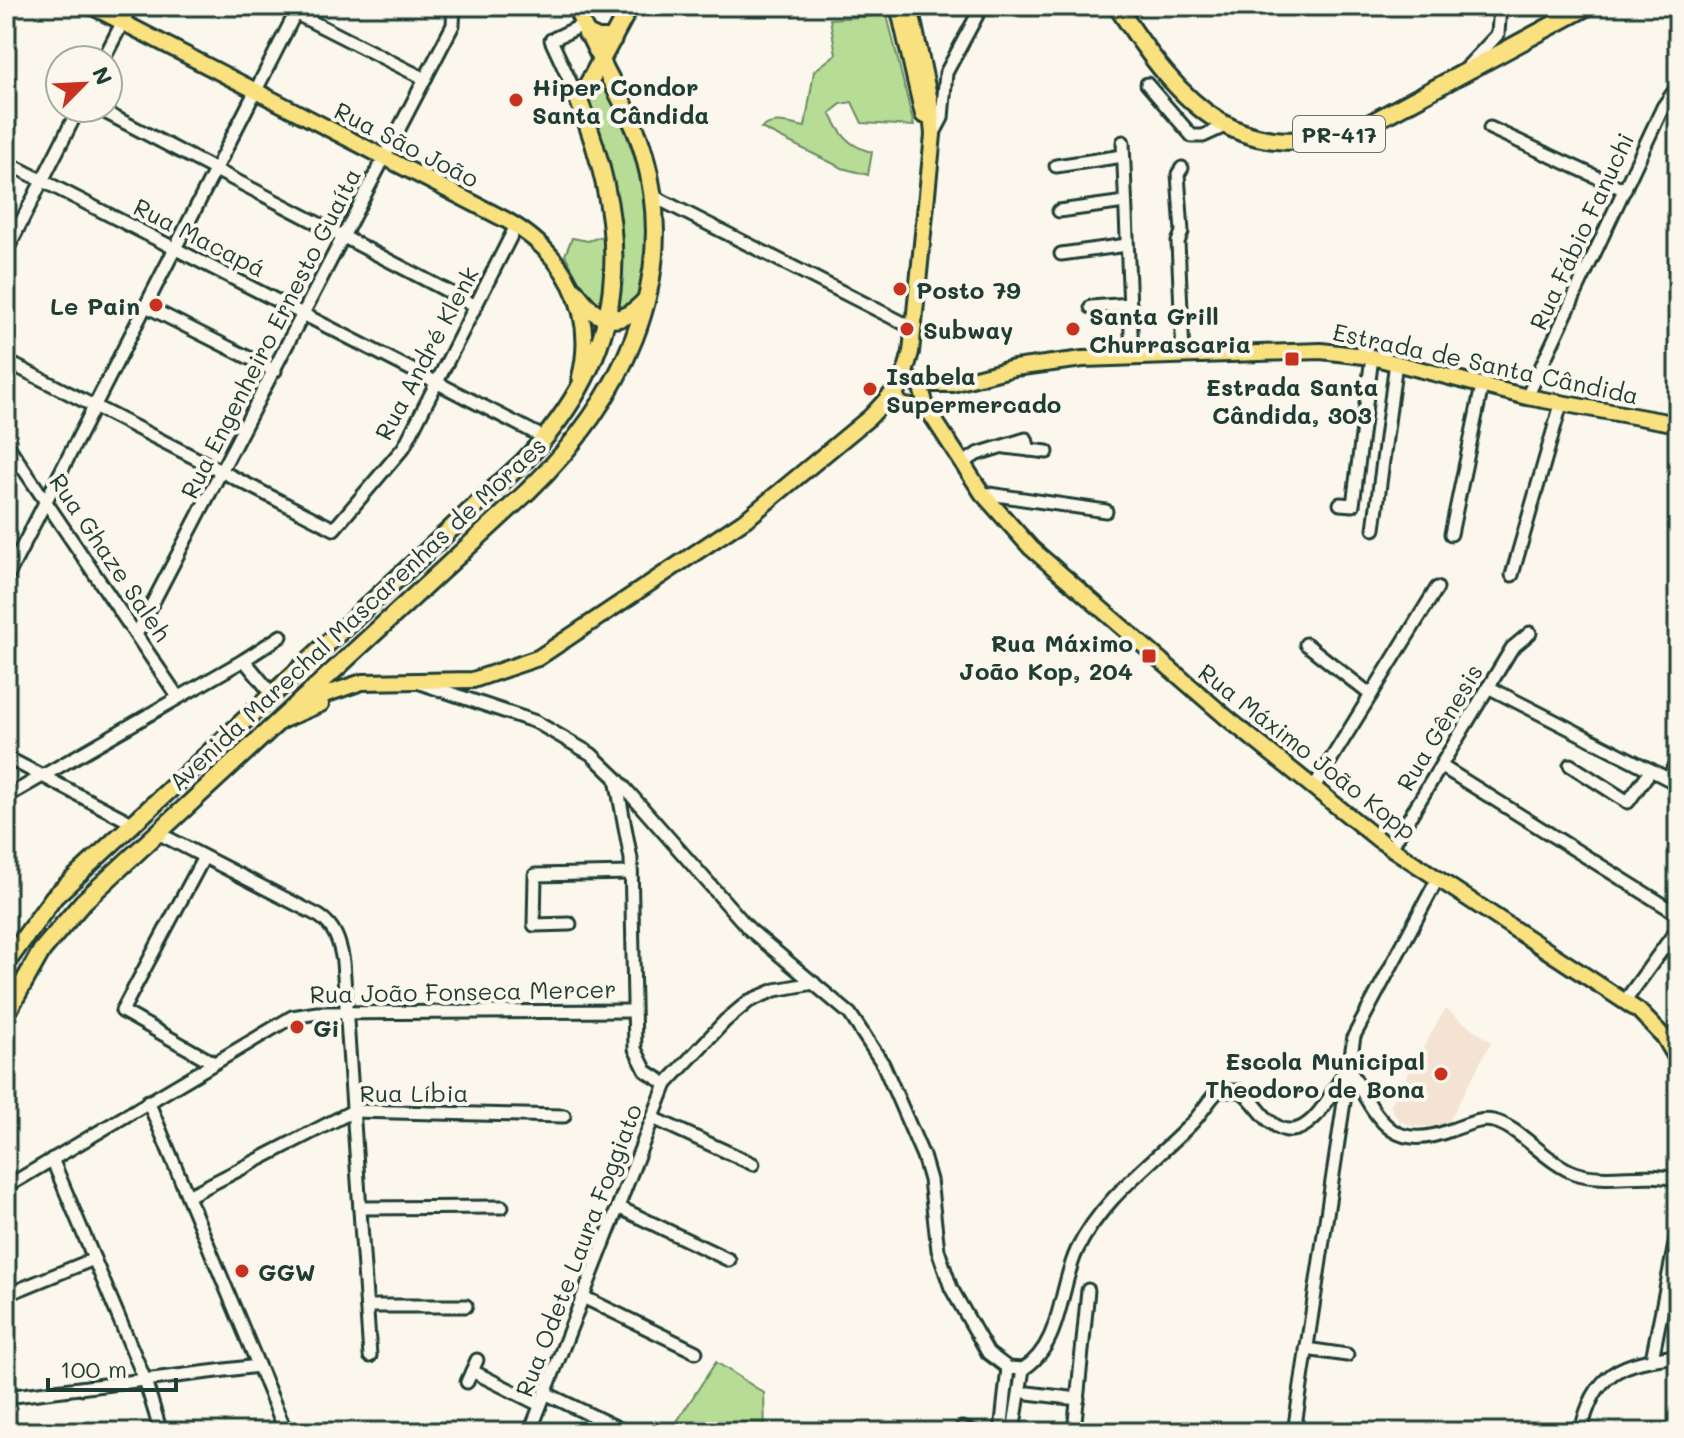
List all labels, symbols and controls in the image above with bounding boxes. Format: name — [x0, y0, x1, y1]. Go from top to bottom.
north arrow — [44, 44, 124, 124]
text: N — [86, 62, 119, 89]
place label: Hiper Condor Santa Cândida — [532, 71, 709, 130]
marker: Hiper Condor Santa Cândida — [507, 91, 525, 109]
street label: Rua São João — [330, 94, 484, 194]
road number: PR-417 — [1293, 116, 1385, 152]
street label: Rua Fábio Fanuchi — [1522, 128, 1640, 334]
street label: Rua Engenheiro Ernesto Guaíta — [173, 162, 367, 504]
street label: Rua Macapá — [129, 190, 271, 284]
street label: Rua André Klenk — [367, 261, 485, 445]
place label: Posto 79 — [916, 274, 1021, 305]
marker: Posto 79 — [891, 280, 909, 298]
place label: Le Pain — [50, 290, 140, 321]
marker: Le Pain — [147, 296, 165, 314]
place label: Santa Grill Churrascaria — [1089, 300, 1251, 359]
place label: Subway — [923, 314, 1013, 345]
street label: Estrada de Santa Cândida — [1330, 315, 1642, 411]
marker: Subway — [898, 320, 916, 338]
marker: Santa Grill Churrascaria — [1064, 320, 1082, 338]
marker: Estrada Santa Cândida, 303 — [1283, 350, 1301, 368]
place label: Isabela Supermercado — [886, 360, 1061, 419]
place label: Estrada Santa Cândida, 303 — [1206, 371, 1378, 430]
marker: Isabela Supermercado — [861, 380, 879, 398]
street label: Avenida Marechal Mascarenhas de Moraes — [162, 429, 552, 797]
street label: Rua Ghaze Saleh — [43, 467, 179, 647]
place label: Rua Máximo João Kop, 204 — [959, 627, 1133, 686]
marker: Rua Máximo João Kop, 204 — [1140, 647, 1158, 665]
street label: Rua Máximo João Kopp — [1193, 656, 1423, 846]
street label: Rua Gênesis — [1389, 658, 1489, 796]
street label: Rua João Fonseca Mercer — [309, 973, 617, 1009]
place label: Gi — [313, 1012, 340, 1043]
marker: Gi — [288, 1018, 306, 1036]
place label: Escola Municipal Theodoro de Bona — [1205, 1045, 1425, 1104]
marker: Escola Municipal Theodoro de Bona — [1432, 1065, 1450, 1083]
street label: Rua Líbia — [360, 1077, 468, 1108]
street label: Rua Odete Laura Foggiato — [508, 1099, 648, 1401]
place label: GGW — [258, 1256, 315, 1287]
marker: GGW — [233, 1262, 251, 1280]
scale bar — [48, 1342, 176, 1392]
text: 100 m — [60, 1353, 127, 1384]

